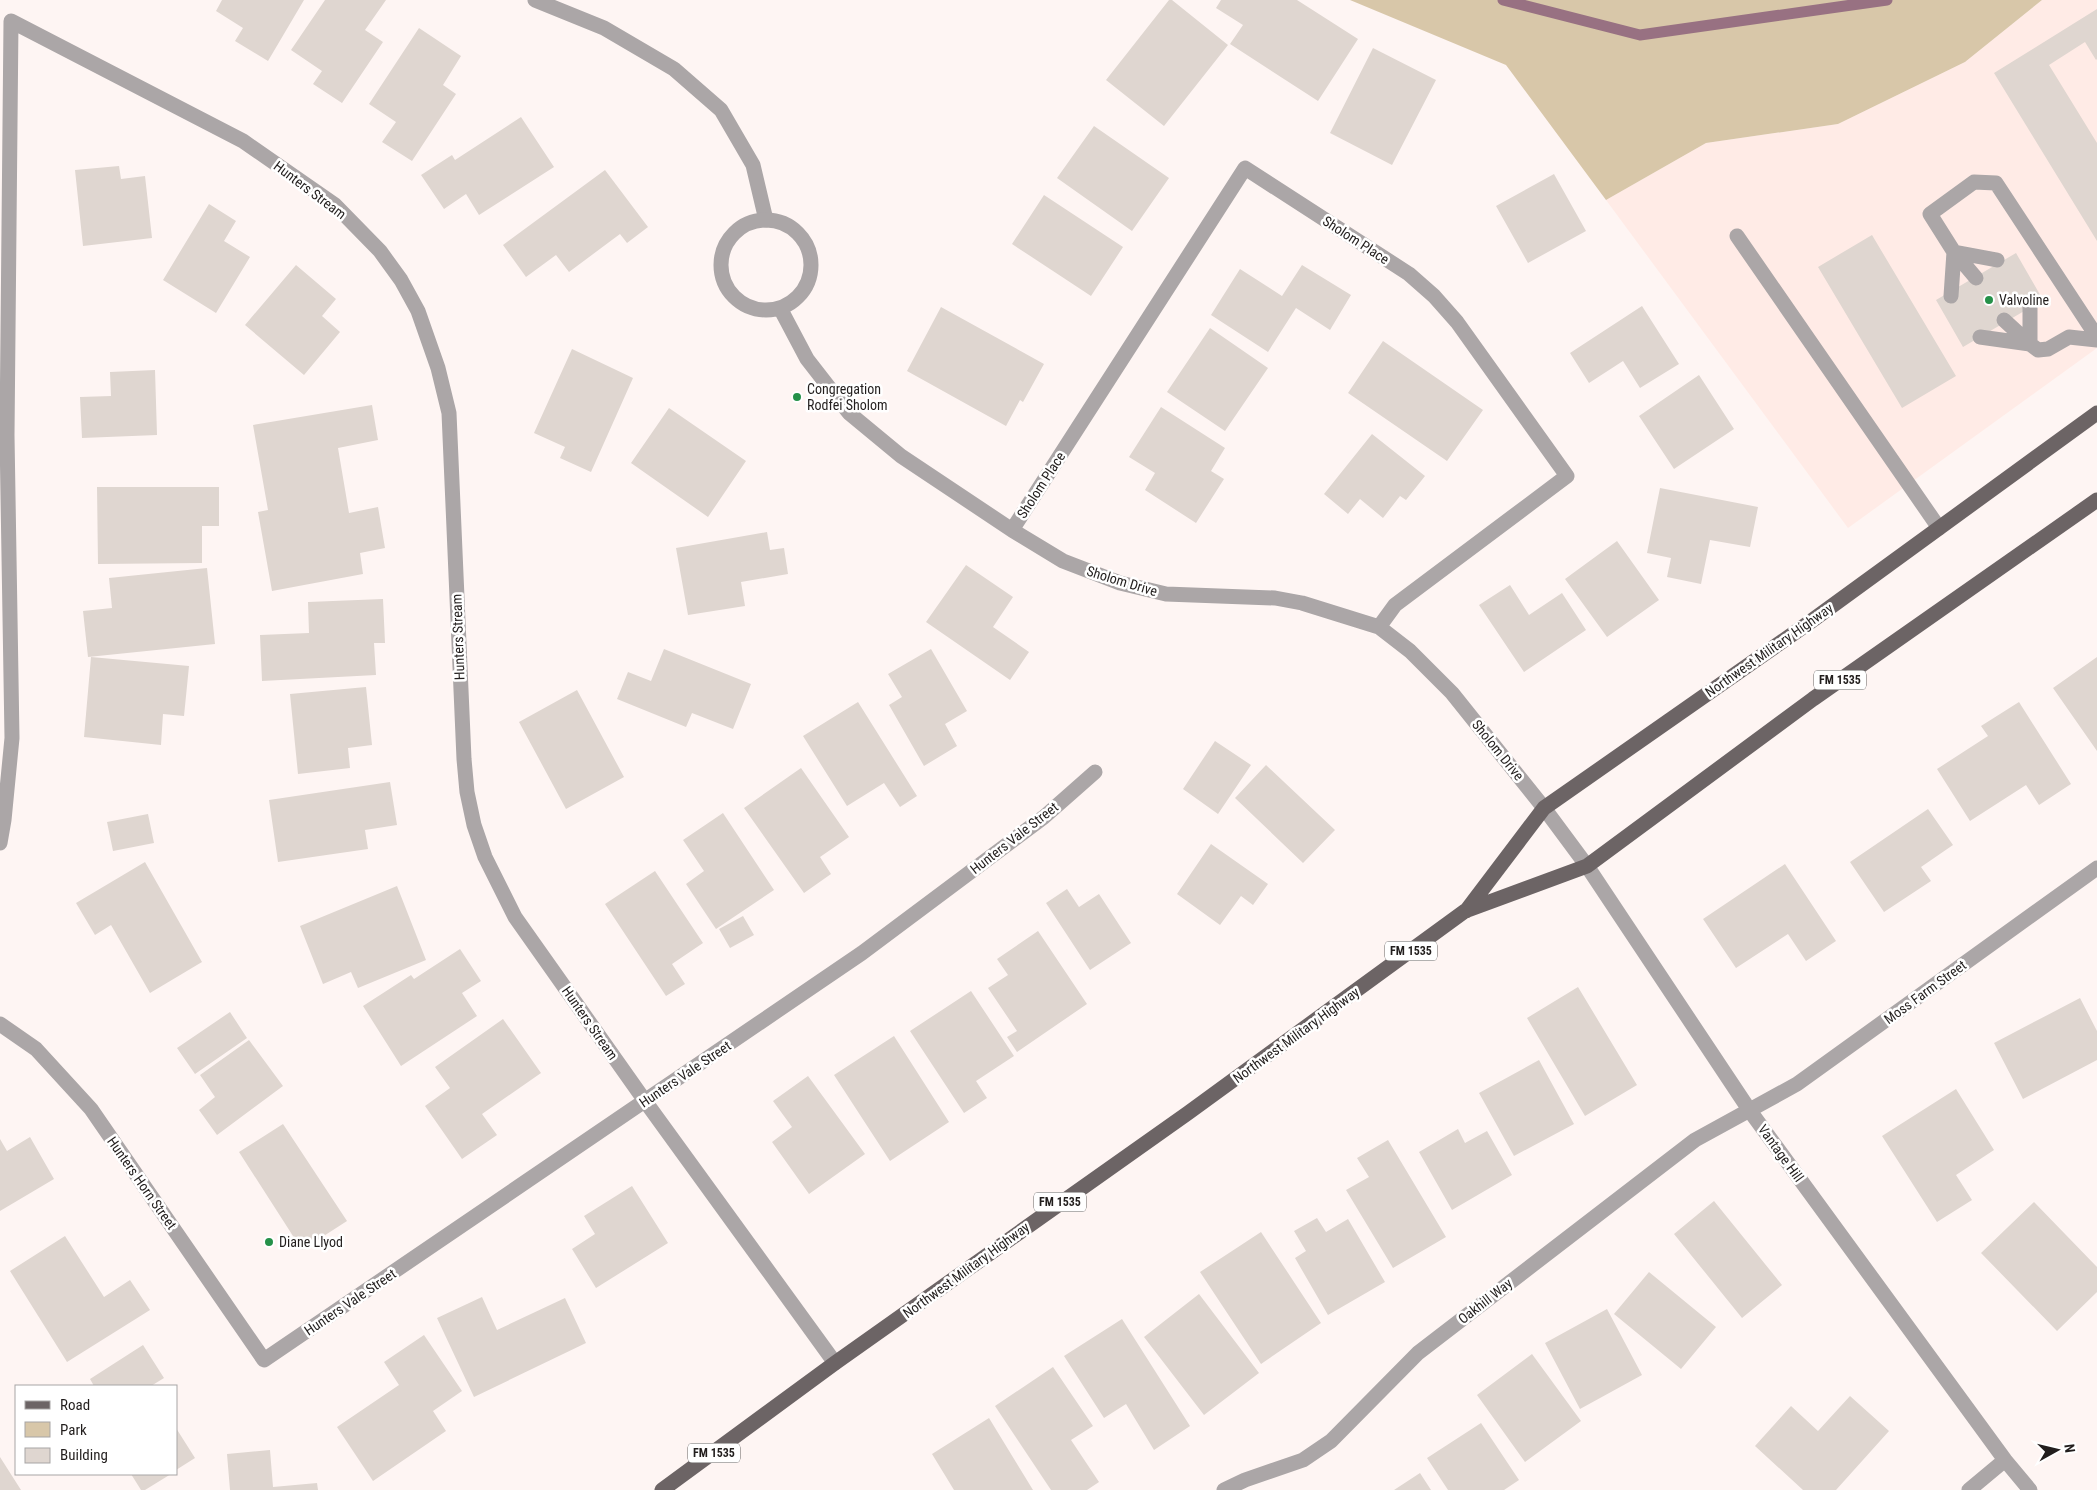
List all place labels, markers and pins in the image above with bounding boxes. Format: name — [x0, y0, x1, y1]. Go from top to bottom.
place label: Valvoline — [1999, 292, 2050, 308]
marker: Valvoline — [1983, 294, 1995, 306]
place label: Congregation Rodfei Sholom — [807, 381, 888, 413]
marker: Congregation Rodfei Sholom — [791, 391, 803, 403]
place label: Diane Llyod — [279, 1234, 343, 1250]
marker: Diane Llyod — [263, 1236, 275, 1248]

